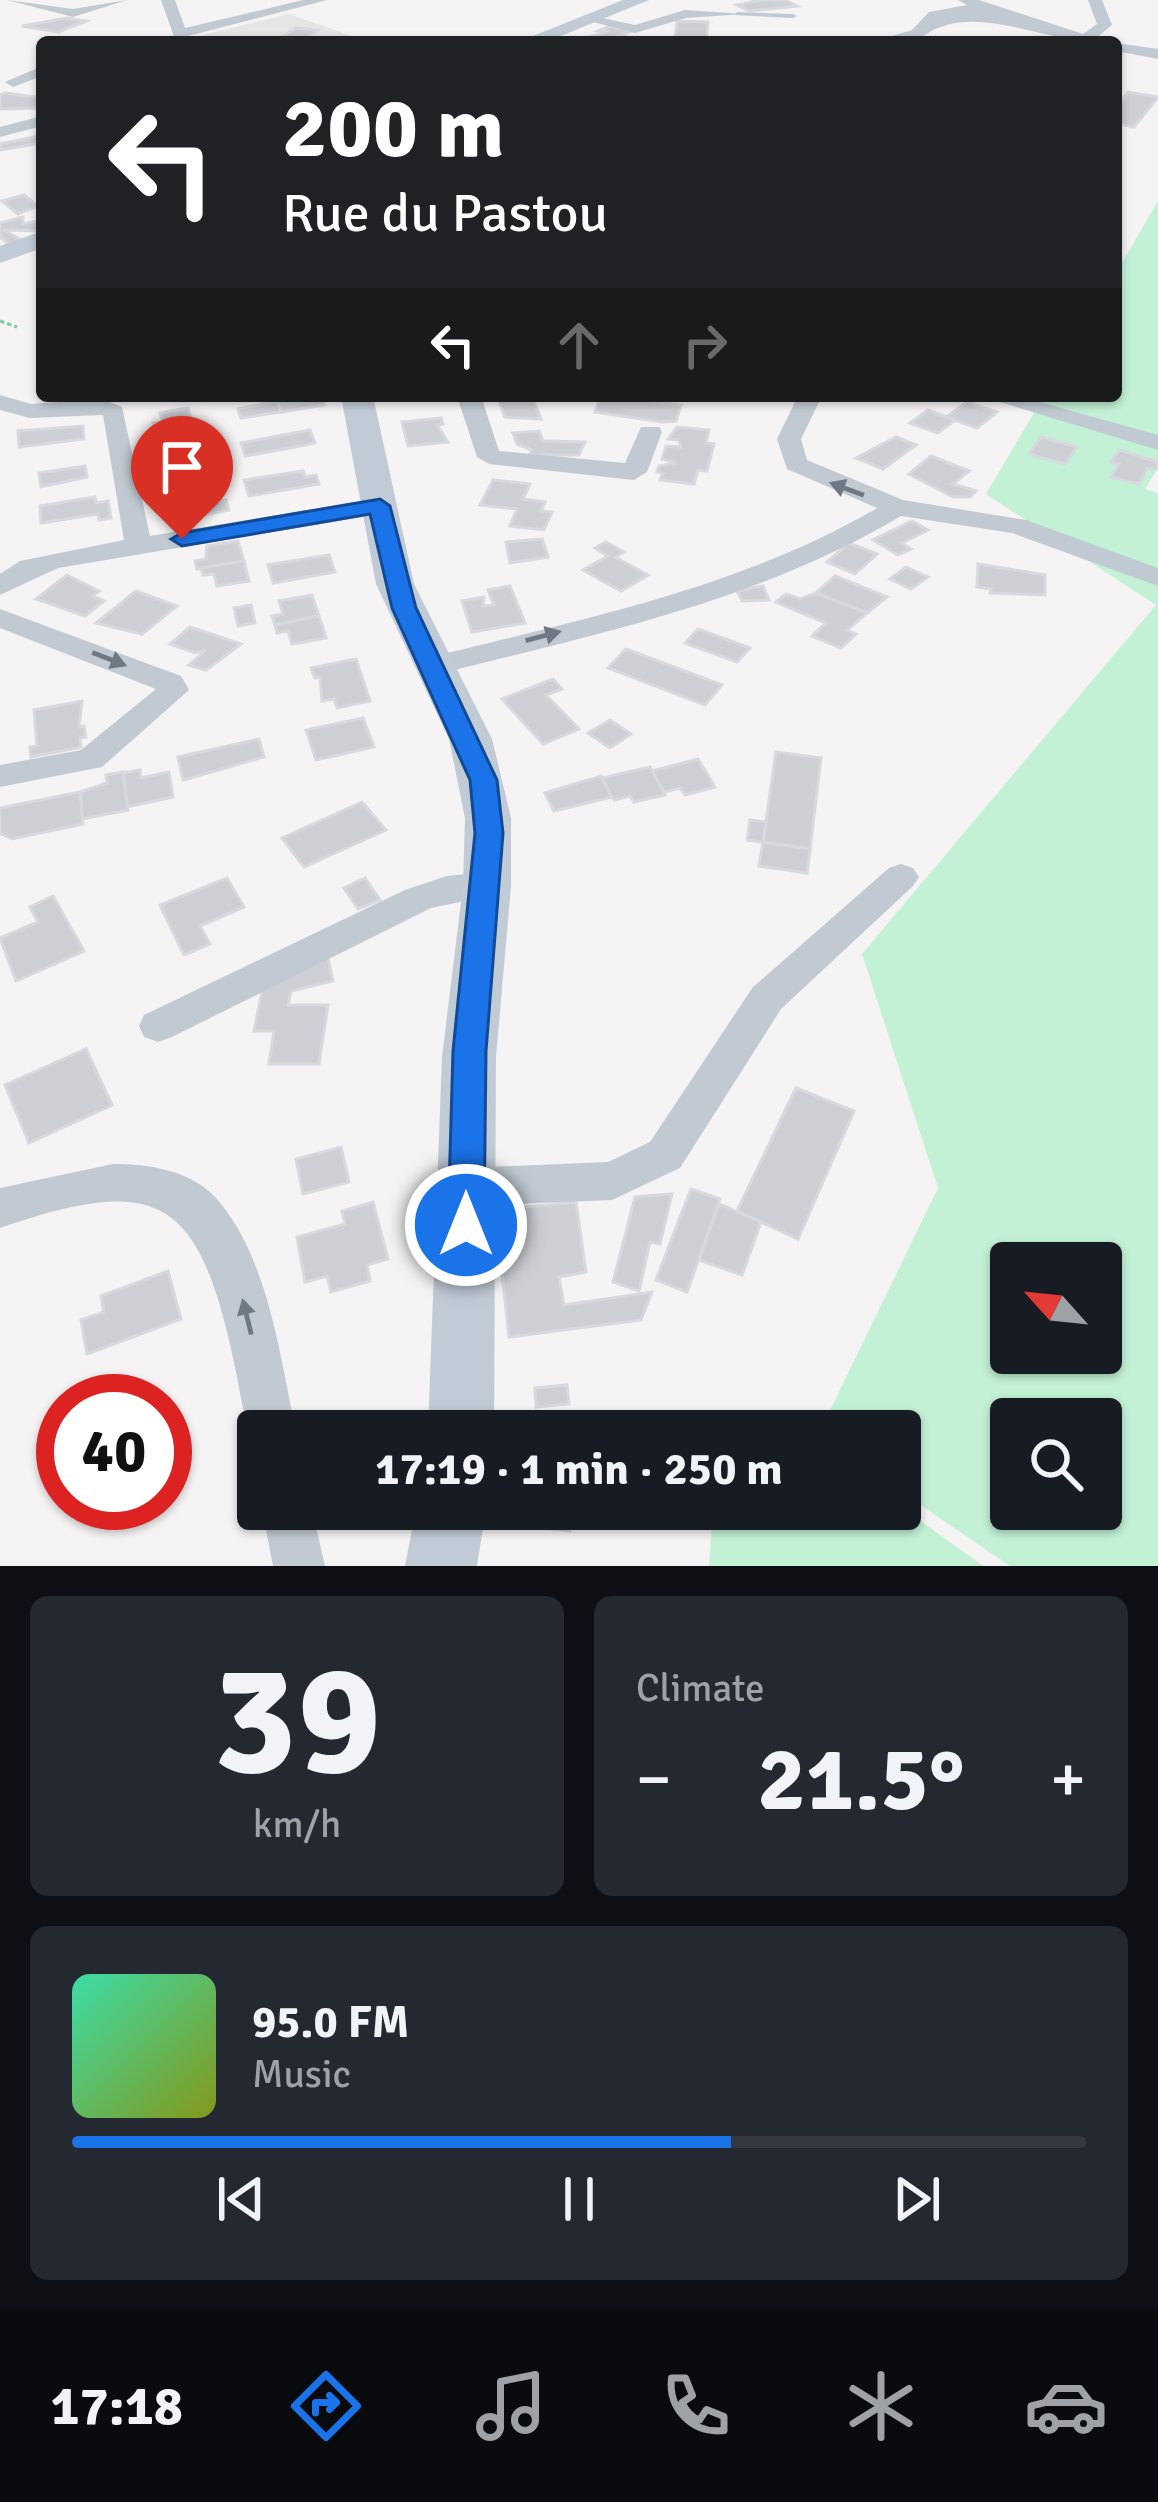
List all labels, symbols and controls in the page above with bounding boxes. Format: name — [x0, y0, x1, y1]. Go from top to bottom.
text: 200 m — [282, 77, 504, 181]
icon: left — [84, 84, 240, 240]
text: Rue du Pastou — [282, 180, 608, 247]
icon: left — [420, 312, 486, 378]
icon: ahead — [546, 312, 612, 378]
icon: right — [672, 312, 738, 378]
pin — [131, 416, 233, 539]
icon: arrive — [149, 434, 215, 500]
one-way arrow — [829, 478, 865, 497]
one-way arrow — [525, 625, 562, 644]
one-way arrow — [92, 651, 128, 670]
position arrow — [403, 1162, 529, 1288]
north arrow — [990, 1242, 1122, 1374]
map controls — [990, 1242, 1122, 1530]
one-way arrow — [237, 1298, 256, 1335]
speed limit sign: 40 — [36, 1374, 192, 1530]
button: search — [990, 1398, 1122, 1530]
text: 17:19 · 1 min · 250 m — [375, 1442, 783, 1497]
text: 39 — [213, 1625, 381, 1818]
text: Climate — [636, 1664, 765, 1712]
text: 21.5° — [757, 1724, 965, 1835]
text: − — [636, 1739, 672, 1820]
text: + — [1050, 1739, 1086, 1820]
text: km/h — [253, 1800, 341, 1848]
text: 95.0 FM — [252, 1995, 409, 2050]
text: Music — [252, 2050, 351, 2098]
icon: previous — [208, 2166, 274, 2232]
icon: pause — [546, 2166, 612, 2232]
icon: next — [884, 2166, 950, 2232]
icon: directions — [284, 2364, 368, 2448]
icon: music — [469, 2364, 553, 2448]
icon: phone — [654, 2364, 738, 2448]
icon: climate — [839, 2364, 923, 2448]
icon: car — [1024, 2364, 1108, 2448]
text: 17:18 — [50, 2373, 183, 2440]

